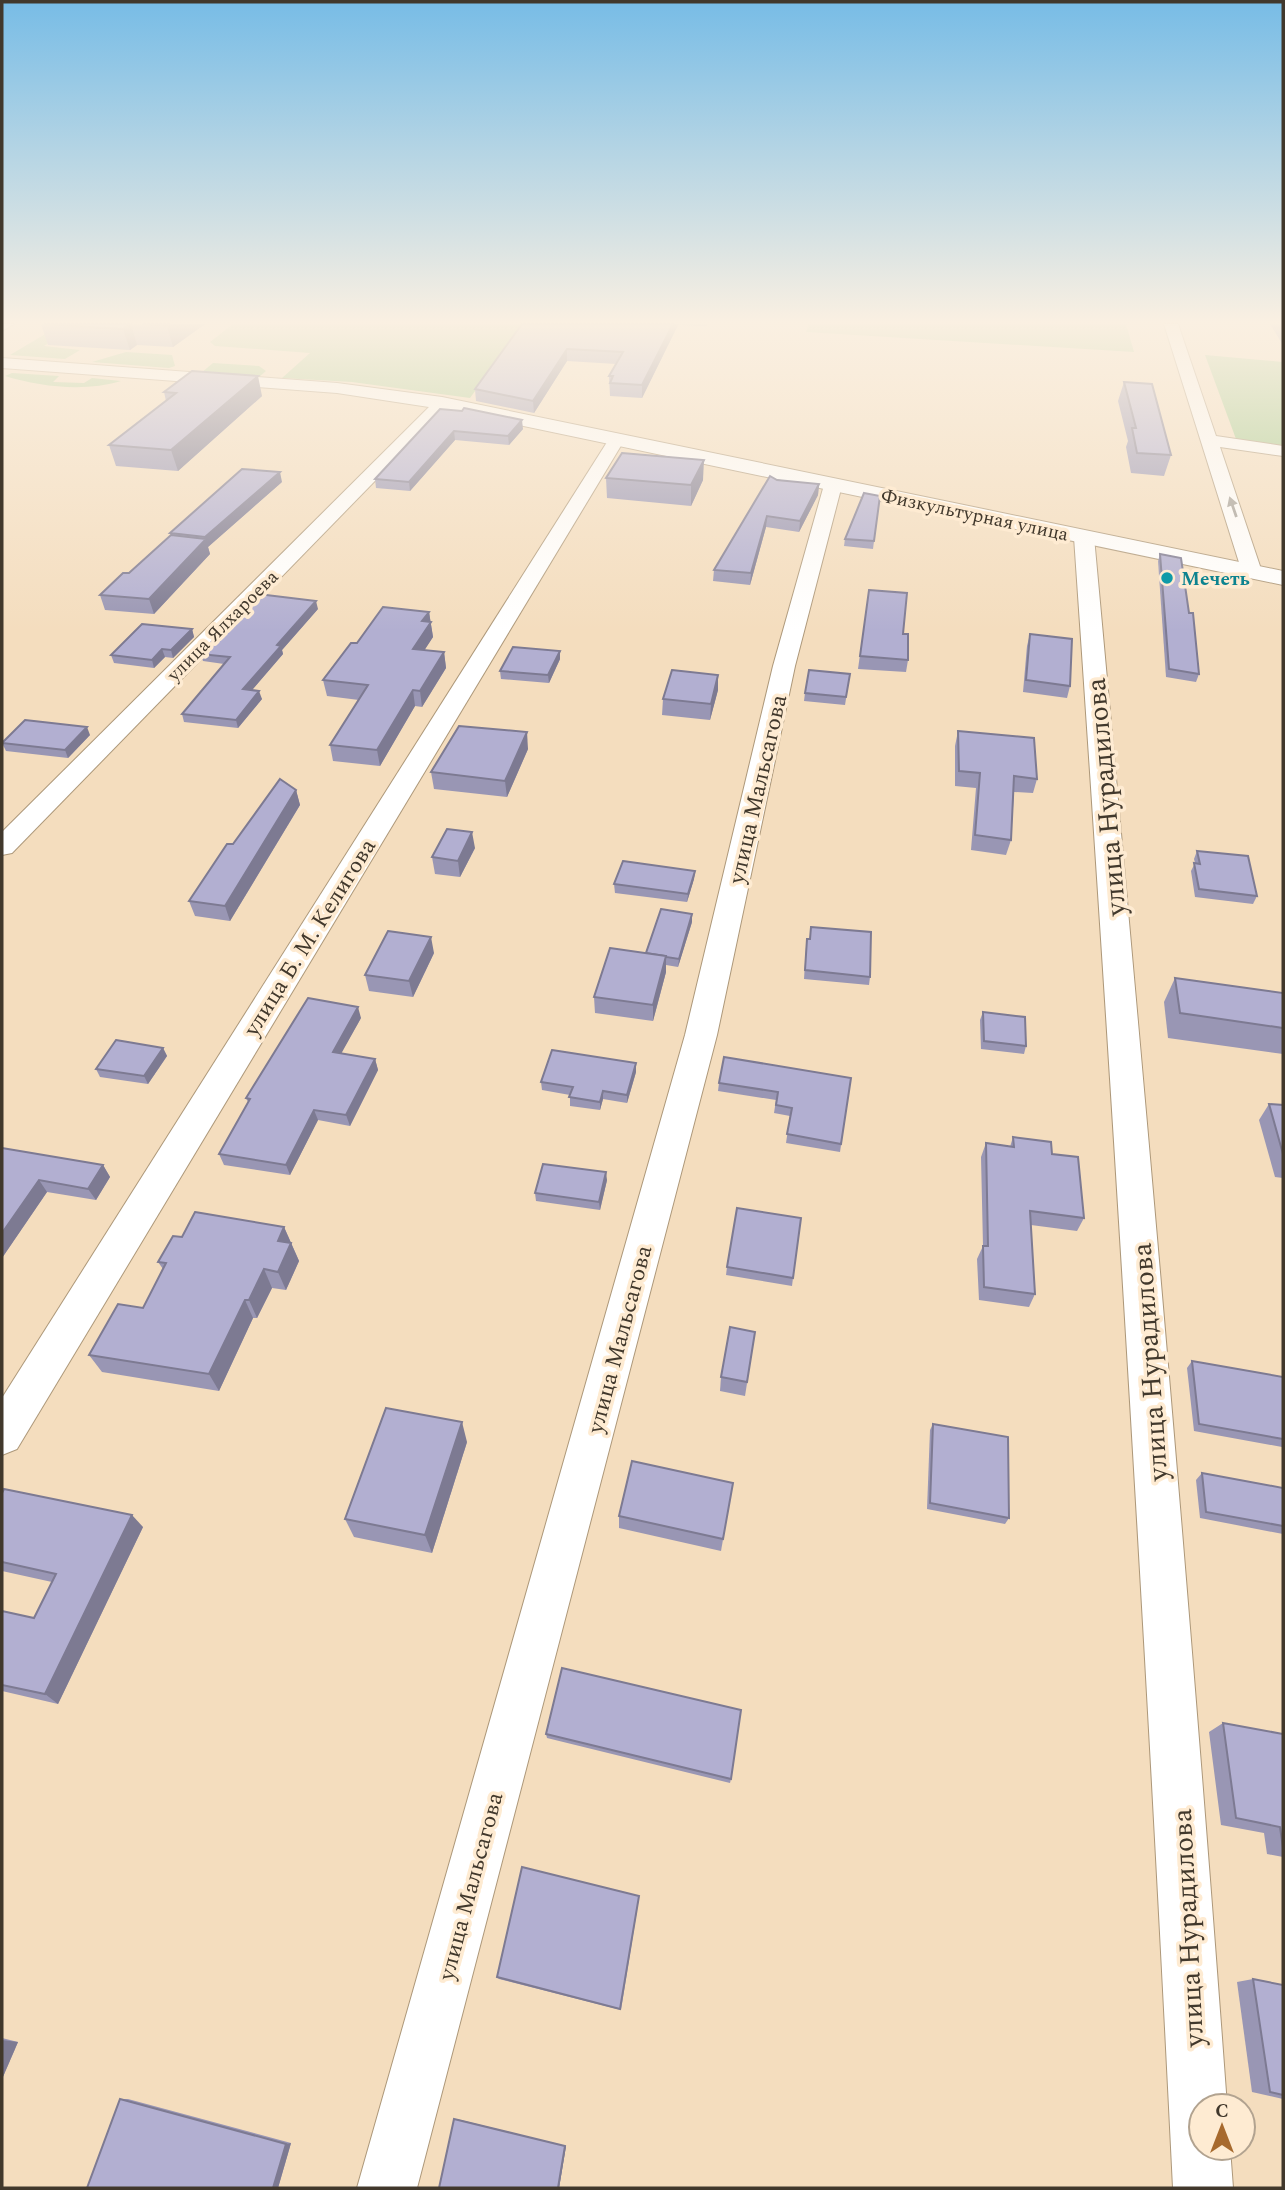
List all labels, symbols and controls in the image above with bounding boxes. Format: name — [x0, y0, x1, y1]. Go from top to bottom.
street label: Физкультурная улица — [878, 481, 1072, 550]
one-way arrow — [1227, 496, 1238, 517]
street label: улица Ялхароева — [160, 563, 286, 689]
place label: Мечеть — [1181, 565, 1250, 594]
marker: Мечеть — [1159, 570, 1175, 586]
street label: улица Нурадилова — [1075, 676, 1138, 919]
street label: улица Мальсагова — [719, 691, 797, 888]
street label: улица Б. М. Келигова — [235, 832, 385, 1045]
street label: улица Мальсагова — [578, 1241, 662, 1438]
street label: улица Нурадилова — [1121, 1241, 1180, 1484]
street label: улица Мальсагова — [429, 1788, 513, 1985]
street label: улица Нурадилова — [1161, 1807, 1216, 2049]
north arrow — [1187, 2092, 1257, 2162]
text: С — [1215, 2097, 1229, 2126]

